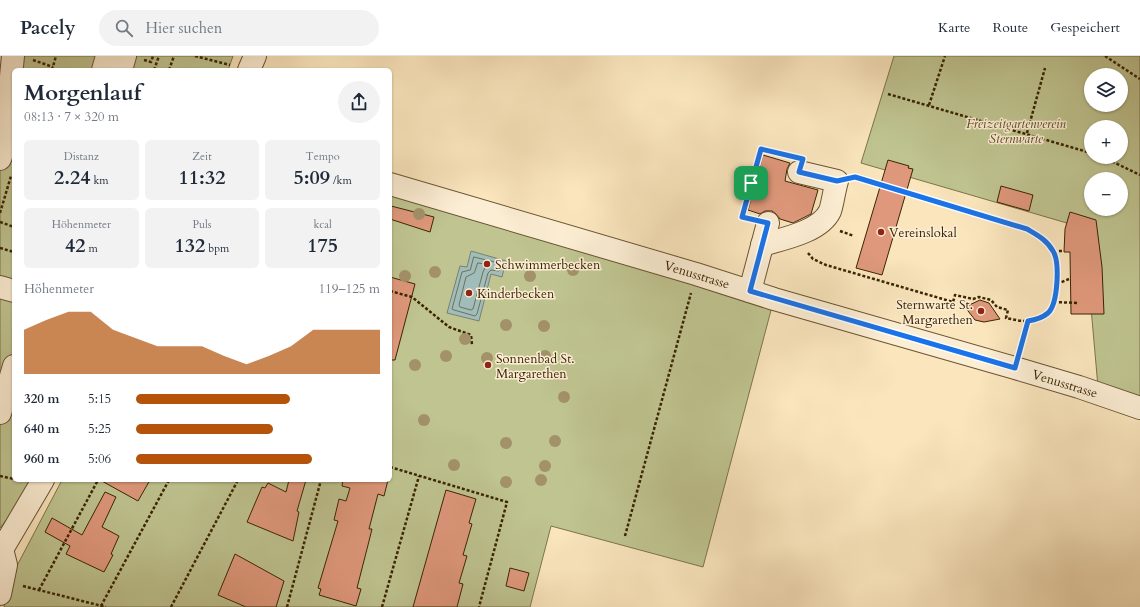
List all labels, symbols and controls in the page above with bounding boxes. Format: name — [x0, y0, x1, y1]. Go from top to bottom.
search box — [99, 10, 379, 46]
text: Pacely — [20, 15, 75, 41]
icon: search — [113, 17, 135, 39]
text: Hier suchen — [145, 18, 222, 38]
text: Karte — [938, 18, 970, 37]
text: Route — [992, 18, 1028, 37]
text: Gespeichert — [1050, 18, 1120, 37]
map controls — [1084, 68, 1128, 216]
button: layers — [1084, 68, 1128, 112]
text: Morgenlauf — [24, 78, 141, 108]
button: share — [338, 81, 380, 123]
text: 08:13 · 7 × 320 m — [24, 108, 119, 126]
park label: Freizeitgartenverein Sternwarte — [966, 115, 1066, 148]
button: + — [1084, 120, 1128, 164]
text: Distanz — [64, 149, 99, 164]
text: Zeit — [192, 149, 212, 164]
text: Tempo — [306, 149, 340, 164]
text: 2.24 — [54, 164, 91, 191]
text: 11:32 — [179, 164, 225, 191]
text: 5:09 — [294, 164, 330, 191]
pin — [734, 166, 768, 200]
icon: arrive — [740, 172, 762, 194]
button: − — [1084, 172, 1128, 216]
text: km — [91, 173, 109, 188]
text: /km — [330, 173, 352, 188]
text: Höhenmeter — [52, 217, 111, 232]
text: Puls — [192, 217, 212, 232]
text: kcal — [313, 217, 332, 232]
place label: Vereinslokal — [889, 224, 957, 242]
marker: Vereinslokal — [876, 227, 886, 237]
text: 42 — [65, 232, 85, 259]
text: 132 — [175, 232, 205, 259]
text: 175 — [307, 232, 338, 259]
text: m — [85, 241, 98, 256]
text: bpm — [205, 241, 229, 256]
place label: Schwimmerbecken — [495, 256, 601, 274]
street label: Venusstrasse — [662, 256, 732, 293]
marker: Schwimmerbecken — [482, 259, 492, 269]
text: Höhenmeter — [24, 280, 94, 298]
text: 119–125 m — [318, 280, 380, 298]
place label: Kinderbecken — [477, 285, 555, 303]
marker: Kinderbecken — [464, 288, 474, 298]
place label: Sternwarte St. Margarethen — [896, 296, 974, 329]
marker: Sternwarte St. Margarethen — [976, 306, 986, 316]
place label: Sonnenbad St. Margarethen — [496, 350, 575, 383]
marker: Sonnenbad St. Margarethen — [483, 360, 493, 370]
street label: Venusstrasse — [1030, 365, 1100, 402]
text: 320 m — [24, 390, 59, 408]
text: 5:15 — [88, 390, 111, 408]
text: 640 m — [24, 420, 59, 438]
text: 5:25 — [88, 420, 111, 438]
text: 960 m — [24, 450, 59, 468]
text: 5:06 — [88, 450, 111, 468]

